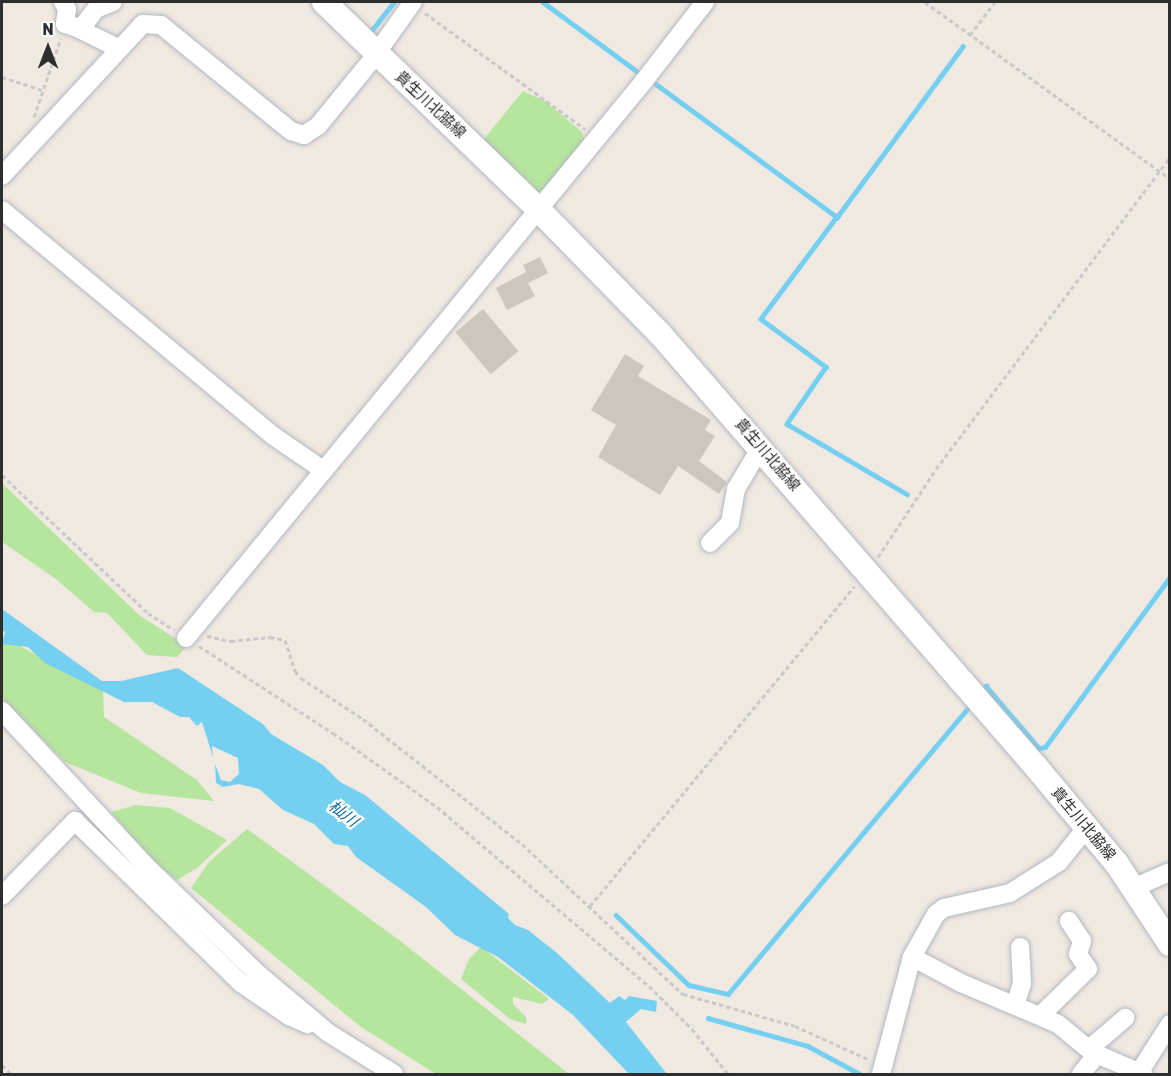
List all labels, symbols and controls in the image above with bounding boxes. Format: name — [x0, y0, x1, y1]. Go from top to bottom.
north arrow — [18, 18, 78, 78]
text: N — [42, 20, 54, 39]
street label: 貴生川北脇線 — [391, 68, 469, 142]
street label: 貴生川北脇線 — [731, 415, 803, 495]
street label: 貴生川北脇線 — [1047, 784, 1119, 864]
water label: 杣川 — [324, 797, 362, 831]

